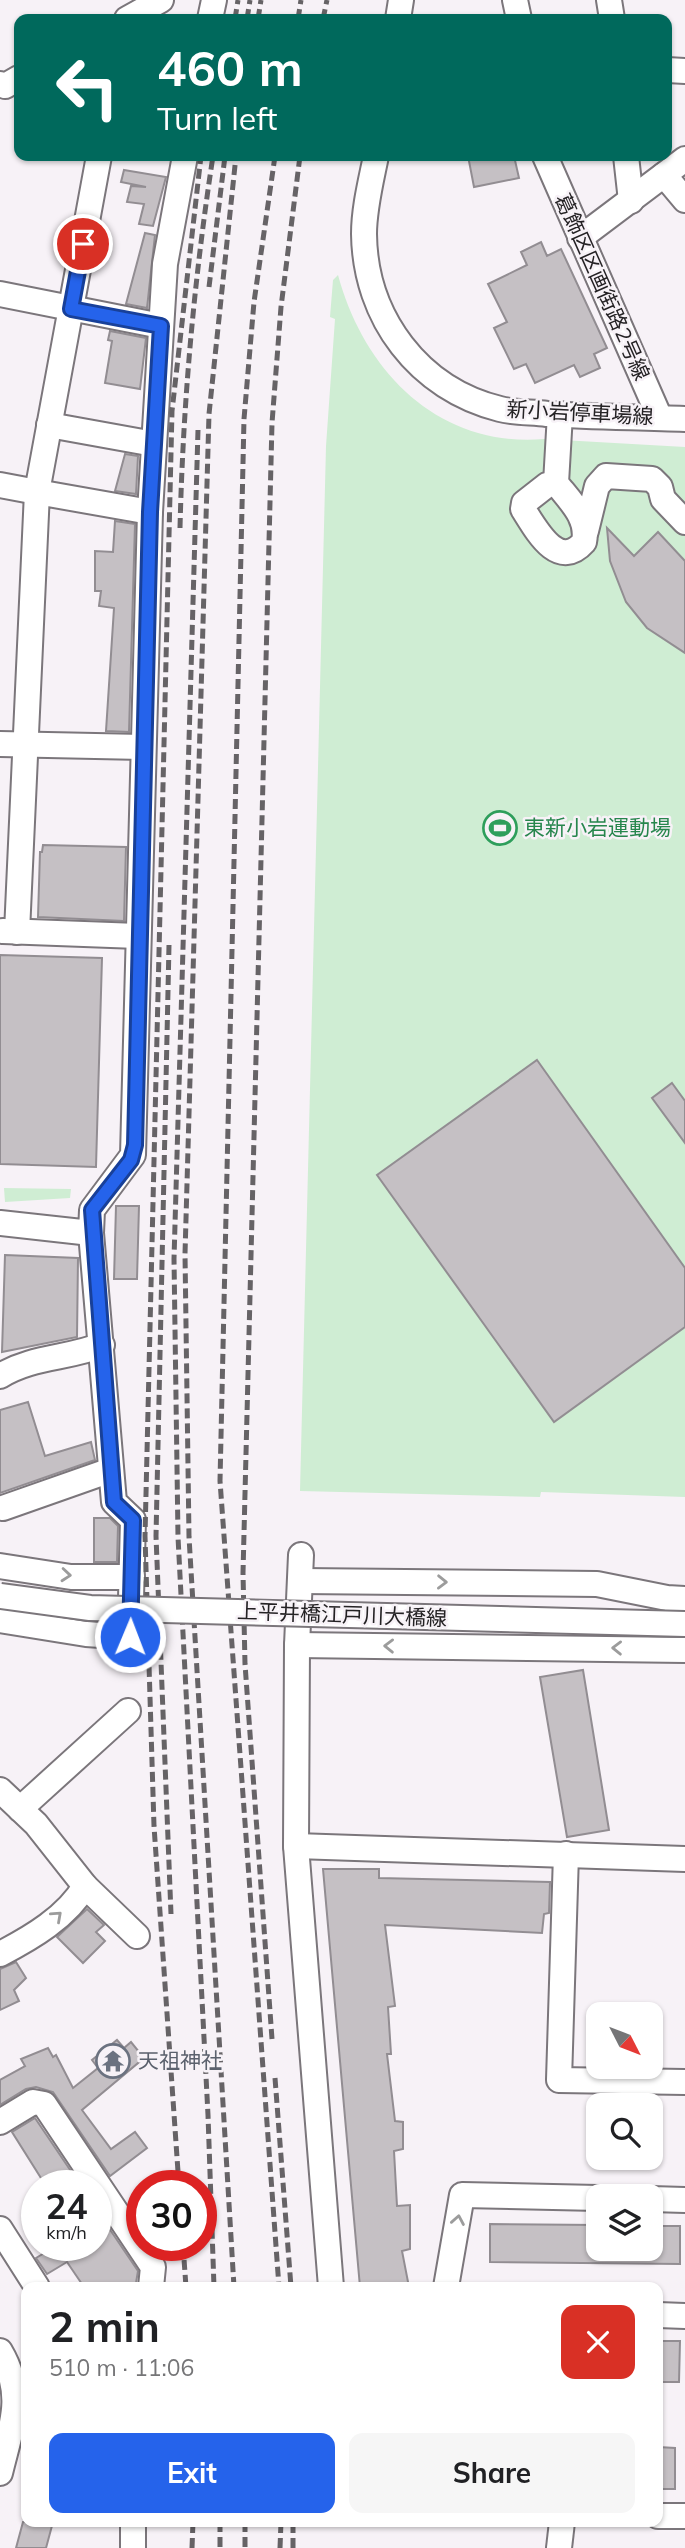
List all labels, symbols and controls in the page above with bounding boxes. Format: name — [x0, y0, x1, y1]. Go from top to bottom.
text: 460 m — [157, 37, 303, 98]
icon: left — [42, 42, 133, 133]
text: Turn left — [157, 98, 277, 138]
street label: 葛飾区区画街路2号線 — [550, 189, 656, 384]
pin — [53, 214, 113, 274]
icon: arrive — [64, 225, 102, 263]
street label: 新小岩停車場線 — [506, 395, 654, 429]
sports icon: 東新小岩運動場 — [481, 809, 519, 847]
place label: 東新小岩運動場 — [524, 814, 671, 840]
one-way arrow — [60, 1568, 71, 1583]
one-way arrow — [437, 1575, 448, 1590]
street label: 上平井橋江戸川大橋線 — [237, 1597, 447, 1631]
position arrow — [93, 1600, 167, 1674]
one-way arrow — [384, 1638, 394, 1654]
one-way arrow — [611, 1640, 622, 1656]
one-way arrow — [48, 1912, 61, 1925]
north arrow — [586, 2002, 663, 2079]
map controls — [586, 2002, 663, 2261]
temple icon: 天祖神社 — [94, 2042, 132, 2080]
place label: 天祖神社 — [138, 2047, 222, 2073]
button: search — [586, 2093, 663, 2170]
speed limit sign: 30 — [126, 2170, 217, 2261]
text: 24 — [45, 2184, 88, 2228]
button: layers — [586, 2184, 663, 2261]
one-way arrow — [450, 2214, 465, 2226]
text: km/h — [46, 2221, 87, 2244]
text: 2 min — [49, 2300, 160, 2353]
button: close — [561, 2305, 635, 2379]
text: 510 m · 11:06 — [49, 2353, 194, 2382]
button: Exit — [49, 2433, 335, 2513]
button: Share — [349, 2433, 635, 2513]

